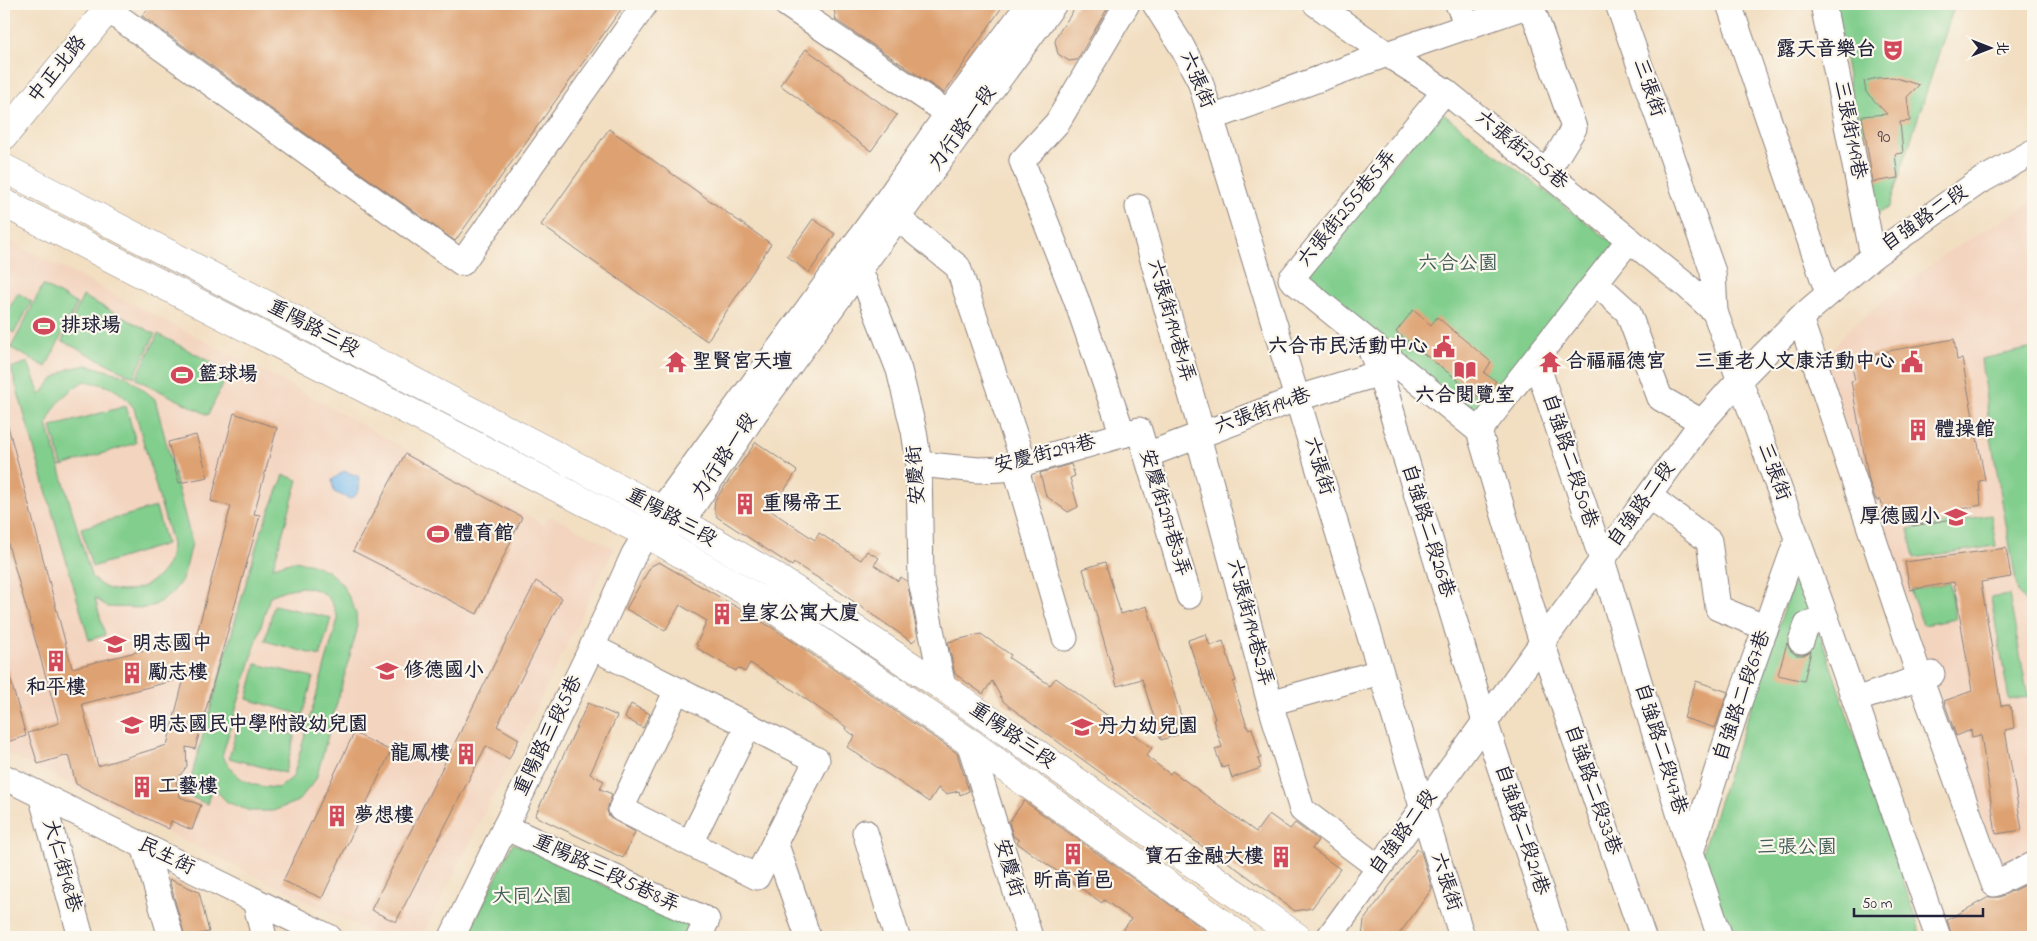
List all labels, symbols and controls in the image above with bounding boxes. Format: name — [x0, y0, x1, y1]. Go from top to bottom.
north arrow — [1964, 22, 2014, 72]
street label: 中正北路 — [22, 29, 95, 110]
place label: 露天音樂台 — [1776, 36, 1876, 65]
theatre icon: 露天音樂台 — [1880, 37, 1906, 63]
text: 北 — [1991, 41, 2012, 55]
street label: 六張街 — [1171, 47, 1221, 113]
street label: 三張街 — [1625, 55, 1671, 121]
street label: 三張街149巷 — [1825, 78, 1873, 183]
street label: 力行路一段 — [922, 80, 1004, 178]
street label: 六張街255巷 — [1468, 104, 1575, 198]
house number: 90 — [1877, 125, 1891, 151]
street label: 六張街255巷5弄 — [1291, 144, 1405, 274]
street label: 自強路二段 — [1876, 178, 1974, 260]
park label: 六合公園 — [1418, 250, 1498, 279]
street label: 六張街194巷1弄 — [1139, 256, 1201, 386]
street label: 重陽路三段 — [262, 293, 364, 365]
place label: 排球場 — [61, 312, 121, 341]
sports icon: 排球場 — [31, 313, 57, 339]
place label: 六合市民活動中心 — [1268, 333, 1428, 362]
public building icon: 六合市民活動中心 — [1431, 334, 1457, 360]
place label: 聖賢宮天壇 — [692, 348, 792, 377]
place label: 合福福德宮 — [1566, 348, 1666, 377]
place label: 三重老人文康活動中心 — [1695, 348, 1895, 377]
temple icon: 聖賢宮天壇 — [663, 349, 689, 375]
temple icon: 合福福德宮 — [1537, 349, 1563, 375]
public building icon: 三重老人文康活動中心 — [1899, 349, 1925, 375]
library icon: 六合閱覽室 — [1452, 357, 1478, 383]
place label: 籃球場 — [198, 361, 258, 390]
sports icon: 籃球場 — [169, 362, 195, 388]
street label: 六張街194巷 — [1211, 381, 1316, 443]
place label: 六合閱覽室 — [1415, 382, 1515, 411]
street label: 自強路二段50巷 — [1534, 390, 1605, 533]
street label: 力行路一段 — [685, 407, 765, 507]
place label: 體操館 — [1935, 416, 1995, 445]
building icon: 體操館 — [1905, 417, 1931, 443]
street label: 安慶街297巷 — [991, 428, 1100, 482]
street label: 六張街 — [1295, 433, 1341, 499]
street label: 三張街 — [1749, 439, 1797, 505]
street label: 安慶街 — [900, 444, 934, 506]
street label: 安慶街297巷3弄 — [1131, 445, 1197, 581]
street label: 自強路二段 — [1601, 456, 1683, 554]
street label: 自強路二段26巷 — [1393, 460, 1461, 603]
street label: 重陽路三段 — [620, 481, 722, 555]
place label: 重陽帝王 — [762, 490, 842, 519]
building icon: 重陽帝王 — [732, 491, 758, 517]
place label: 厚德國小 — [1860, 503, 1940, 532]
school or university icon: 厚德國小 — [1943, 504, 1969, 530]
place label: 體育館 — [454, 520, 514, 549]
sports icon: 體育館 — [425, 521, 451, 547]
street label: 六張街194巷2弄 — [1218, 556, 1280, 690]
place label: 皇家公寓大廈 — [739, 600, 859, 629]
building icon: 皇家公寓大廈 — [709, 601, 735, 627]
street label: 自強路二段67巷 — [1707, 626, 1779, 766]
place label: 明志國中 — [132, 630, 212, 659]
school or university icon: 明志國中 — [102, 631, 128, 657]
building icon: 和平樓 — [43, 648, 69, 674]
place label: 修德國小 — [404, 657, 484, 686]
school or university icon: 修德國小 — [374, 658, 400, 684]
place label: 勵志樓 — [148, 659, 208, 688]
building icon: 勵志樓 — [119, 660, 145, 686]
street label: 重陽路三段5巷 — [507, 670, 591, 801]
place label: 和平樓 — [26, 674, 86, 703]
street label: 自強路二段47巷 — [1626, 680, 1694, 819]
street label: 重陽路三段 — [963, 695, 1061, 777]
place label: 明志國民中學附設幼兒園 — [148, 711, 368, 740]
school or university icon: 明志國民中學附設幼兒園 — [119, 712, 145, 738]
place label: 丹力幼兒園 — [1098, 713, 1198, 742]
school or university icon: 丹力幼兒園 — [1069, 714, 1095, 740]
street label: 自強路二段33巷 — [1556, 721, 1628, 860]
place label: 龍鳳樓 — [390, 740, 450, 769]
building icon: 龍鳳樓 — [453, 741, 479, 767]
street label: 自強路二段21巷 — [1486, 761, 1556, 900]
place label: 工藝樓 — [158, 773, 218, 802]
building icon: 工藝樓 — [129, 774, 155, 800]
street label: 自強路二段 — [1363, 784, 1445, 882]
place label: 夢想樓 — [354, 802, 414, 831]
building icon: 夢想樓 — [324, 803, 350, 829]
street label: 大仁街48巷 — [34, 816, 88, 917]
street label: 重陽路三段5巷8弄 — [528, 827, 684, 921]
street label: 民生街 — [133, 831, 199, 883]
park label: 三張公園 — [1757, 834, 1837, 863]
street label: 安慶街 — [985, 835, 1031, 901]
building icon: 昕高首邑 — [1060, 841, 1086, 867]
place label: 寶石金融大樓 — [1144, 843, 1264, 872]
building icon: 寶石金融大樓 — [1268, 844, 1294, 870]
street label: 六張街 — [1422, 849, 1468, 915]
place label: 昕高首邑 — [1033, 867, 1113, 896]
park label: 大同公園 — [492, 883, 572, 912]
scale bar — [1854, 886, 1983, 918]
text: 50 m — [1862, 893, 1893, 915]

